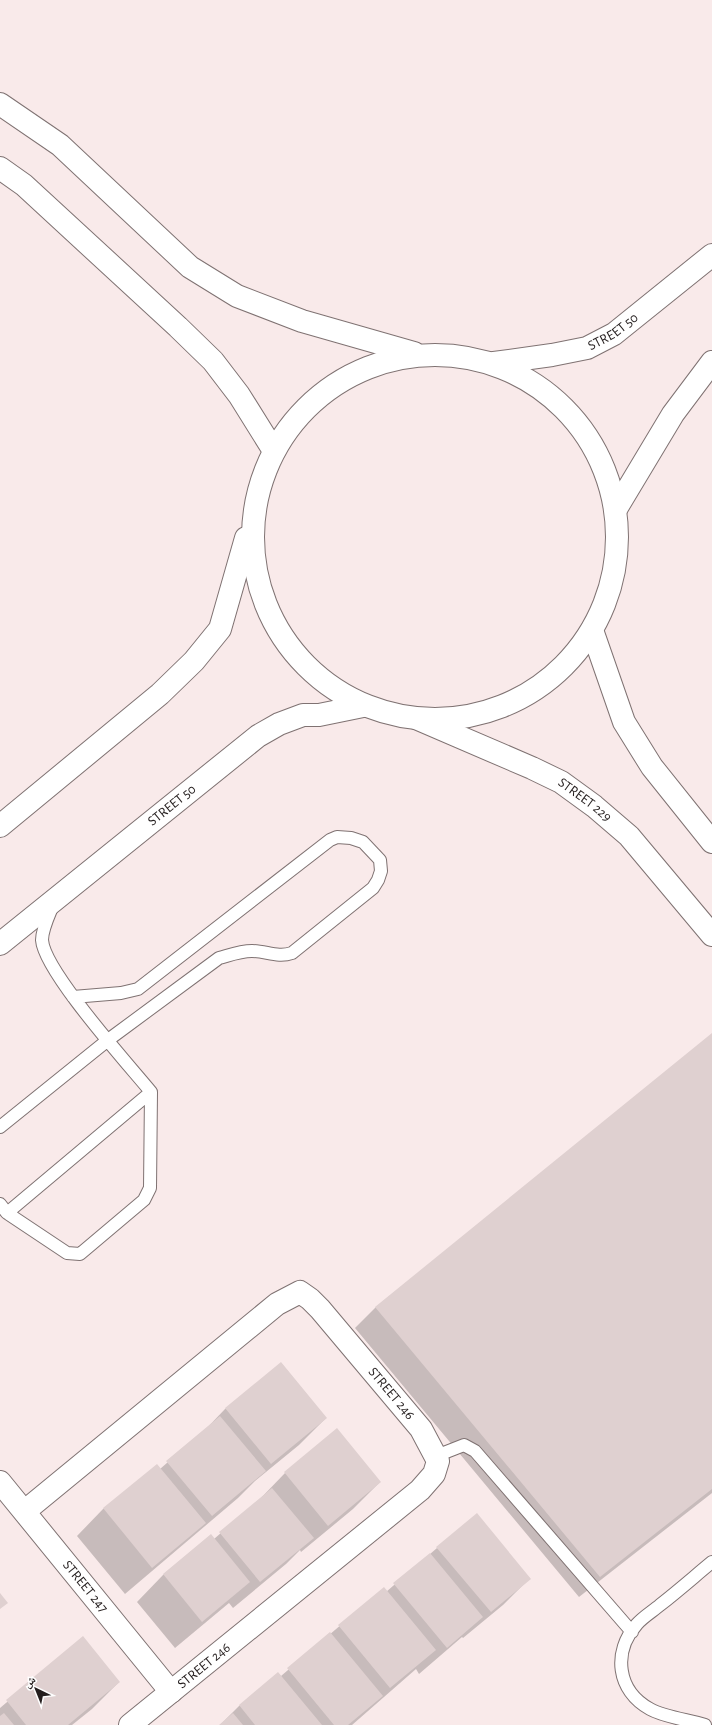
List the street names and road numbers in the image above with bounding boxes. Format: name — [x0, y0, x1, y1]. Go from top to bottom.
street label: STREET 50 — [586, 310, 641, 353]
street label: STREET 229 — [555, 775, 614, 825]
street label: STREET 50 — [145, 782, 199, 829]
street label: STREET 246 — [365, 1365, 417, 1422]
street label: STREET 247 — [60, 1558, 111, 1616]
street label: STREET 246 — [175, 1641, 233, 1691]

